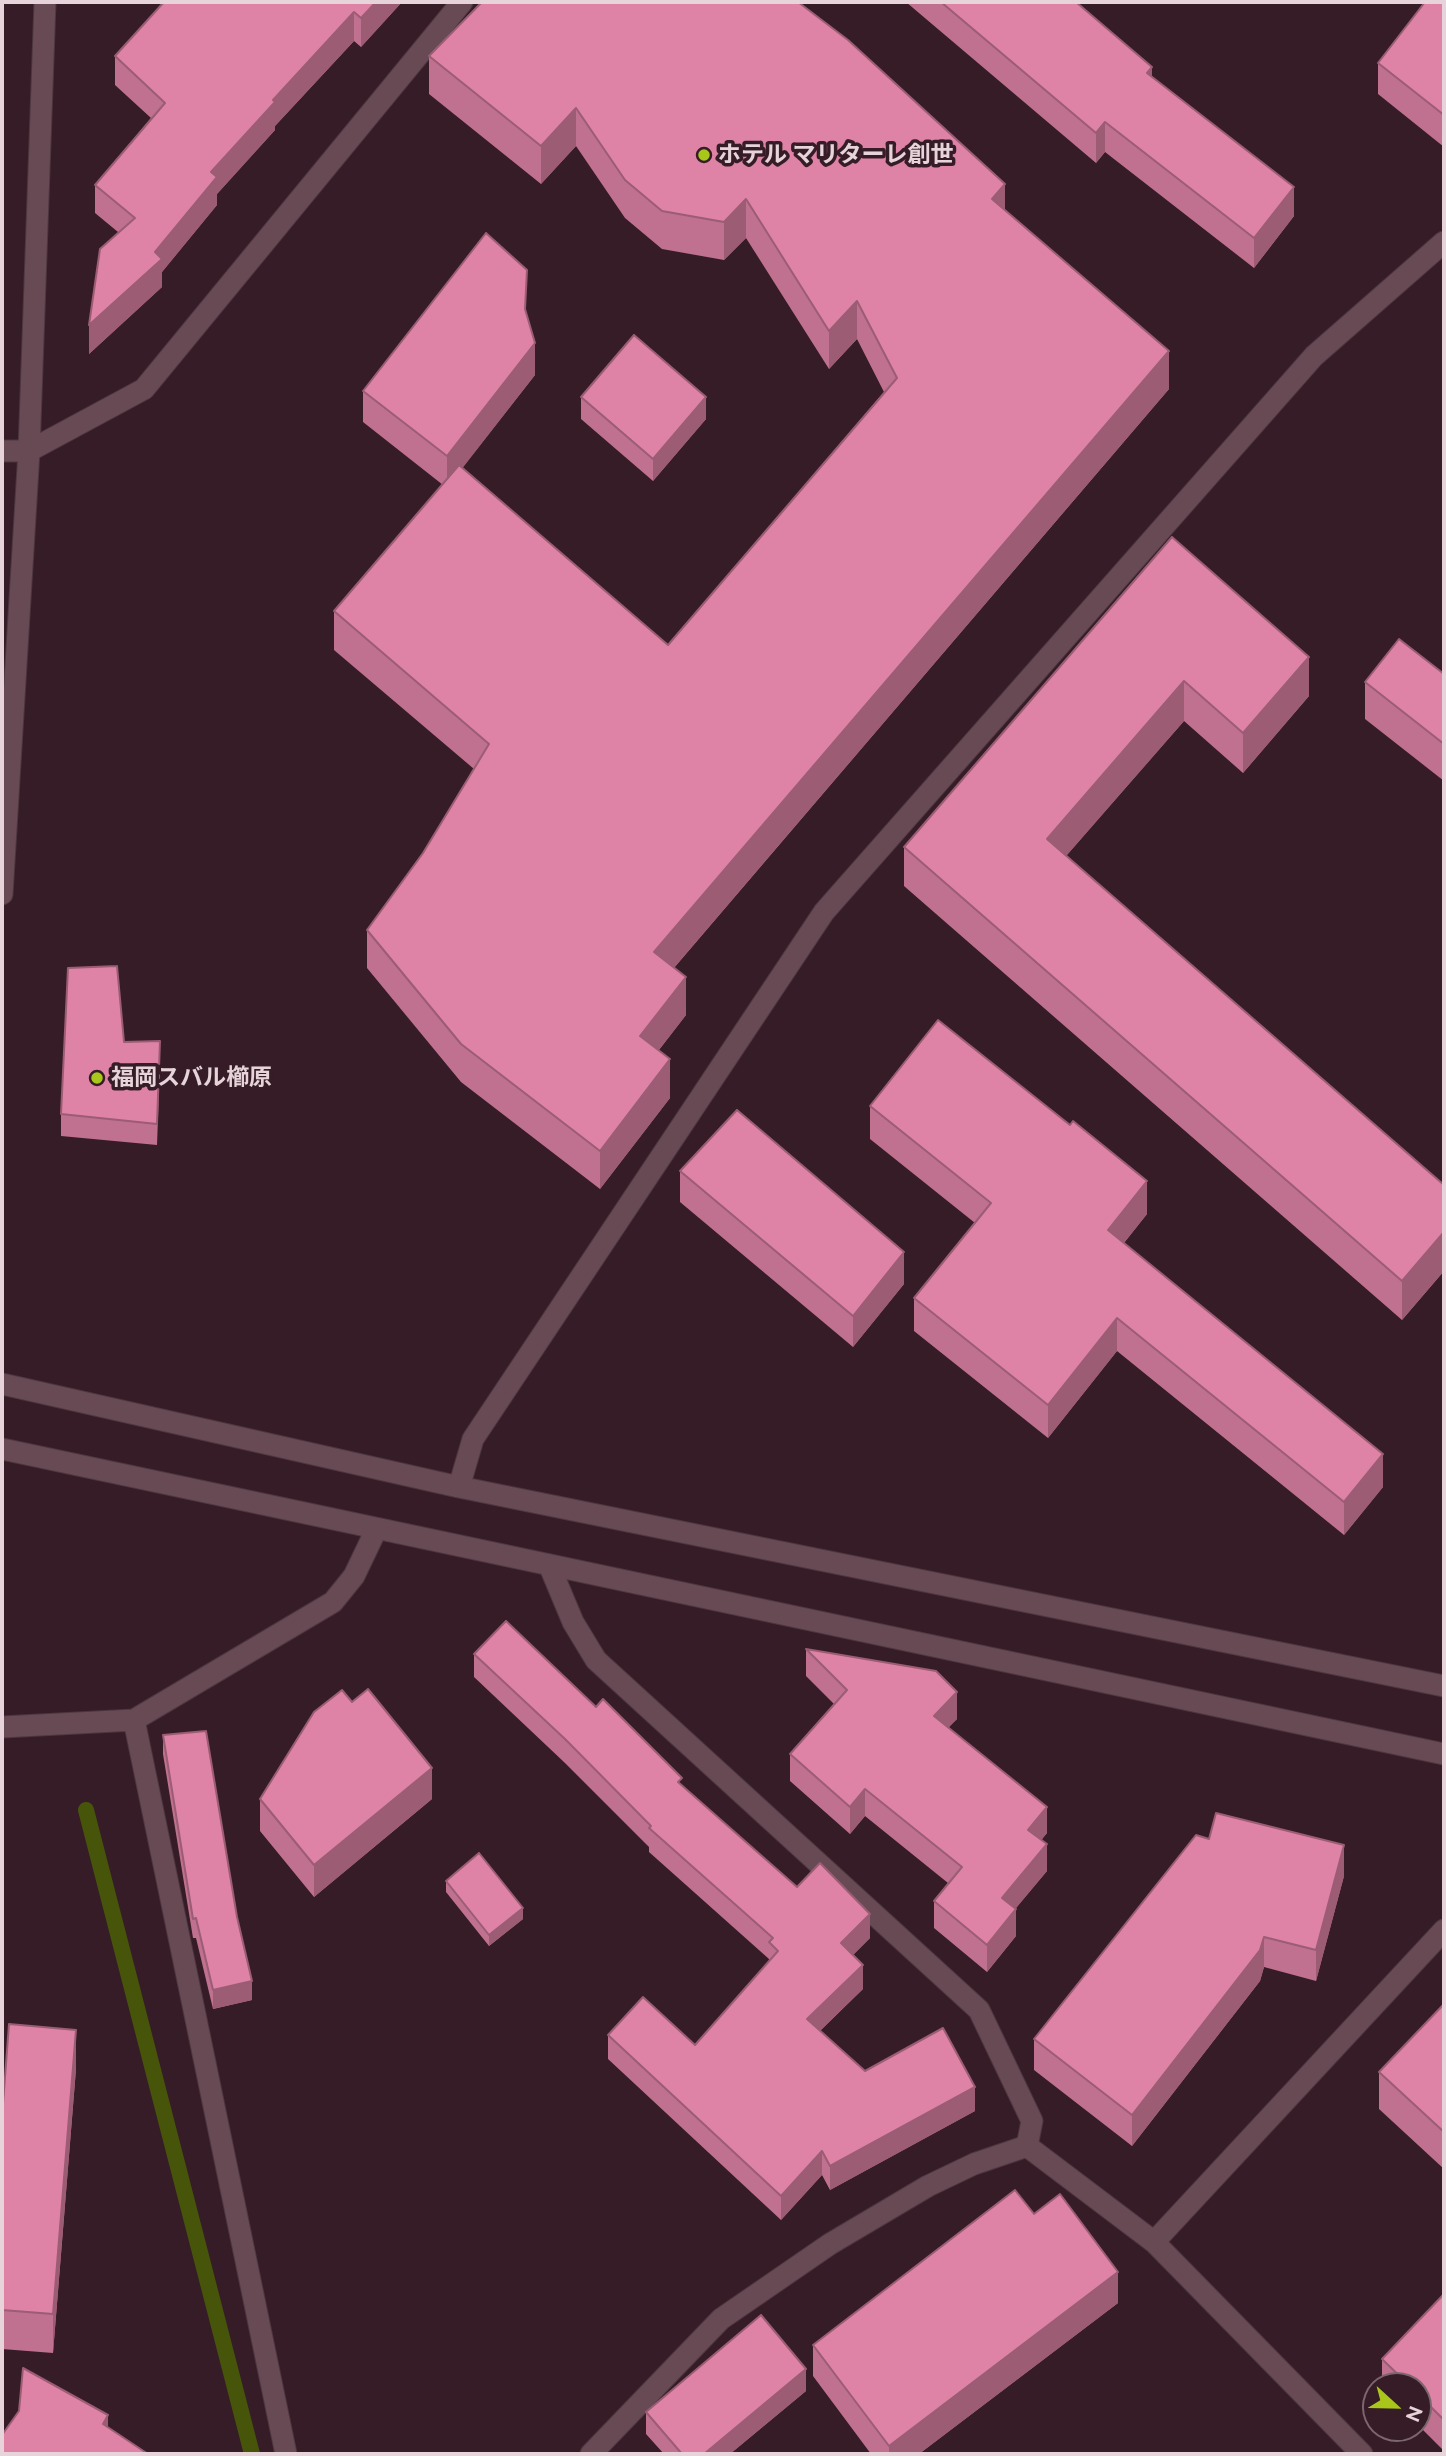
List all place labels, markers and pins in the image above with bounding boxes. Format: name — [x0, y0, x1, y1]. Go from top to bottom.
place label: ホテル マリターレ創世 — [718, 141, 954, 169]
marker: ホテル マリターレ創世 — [696, 147, 712, 163]
place label: 福岡スバル櫛原 — [111, 1064, 272, 1092]
marker: 福岡スバル櫛原 — [89, 1070, 105, 1086]

